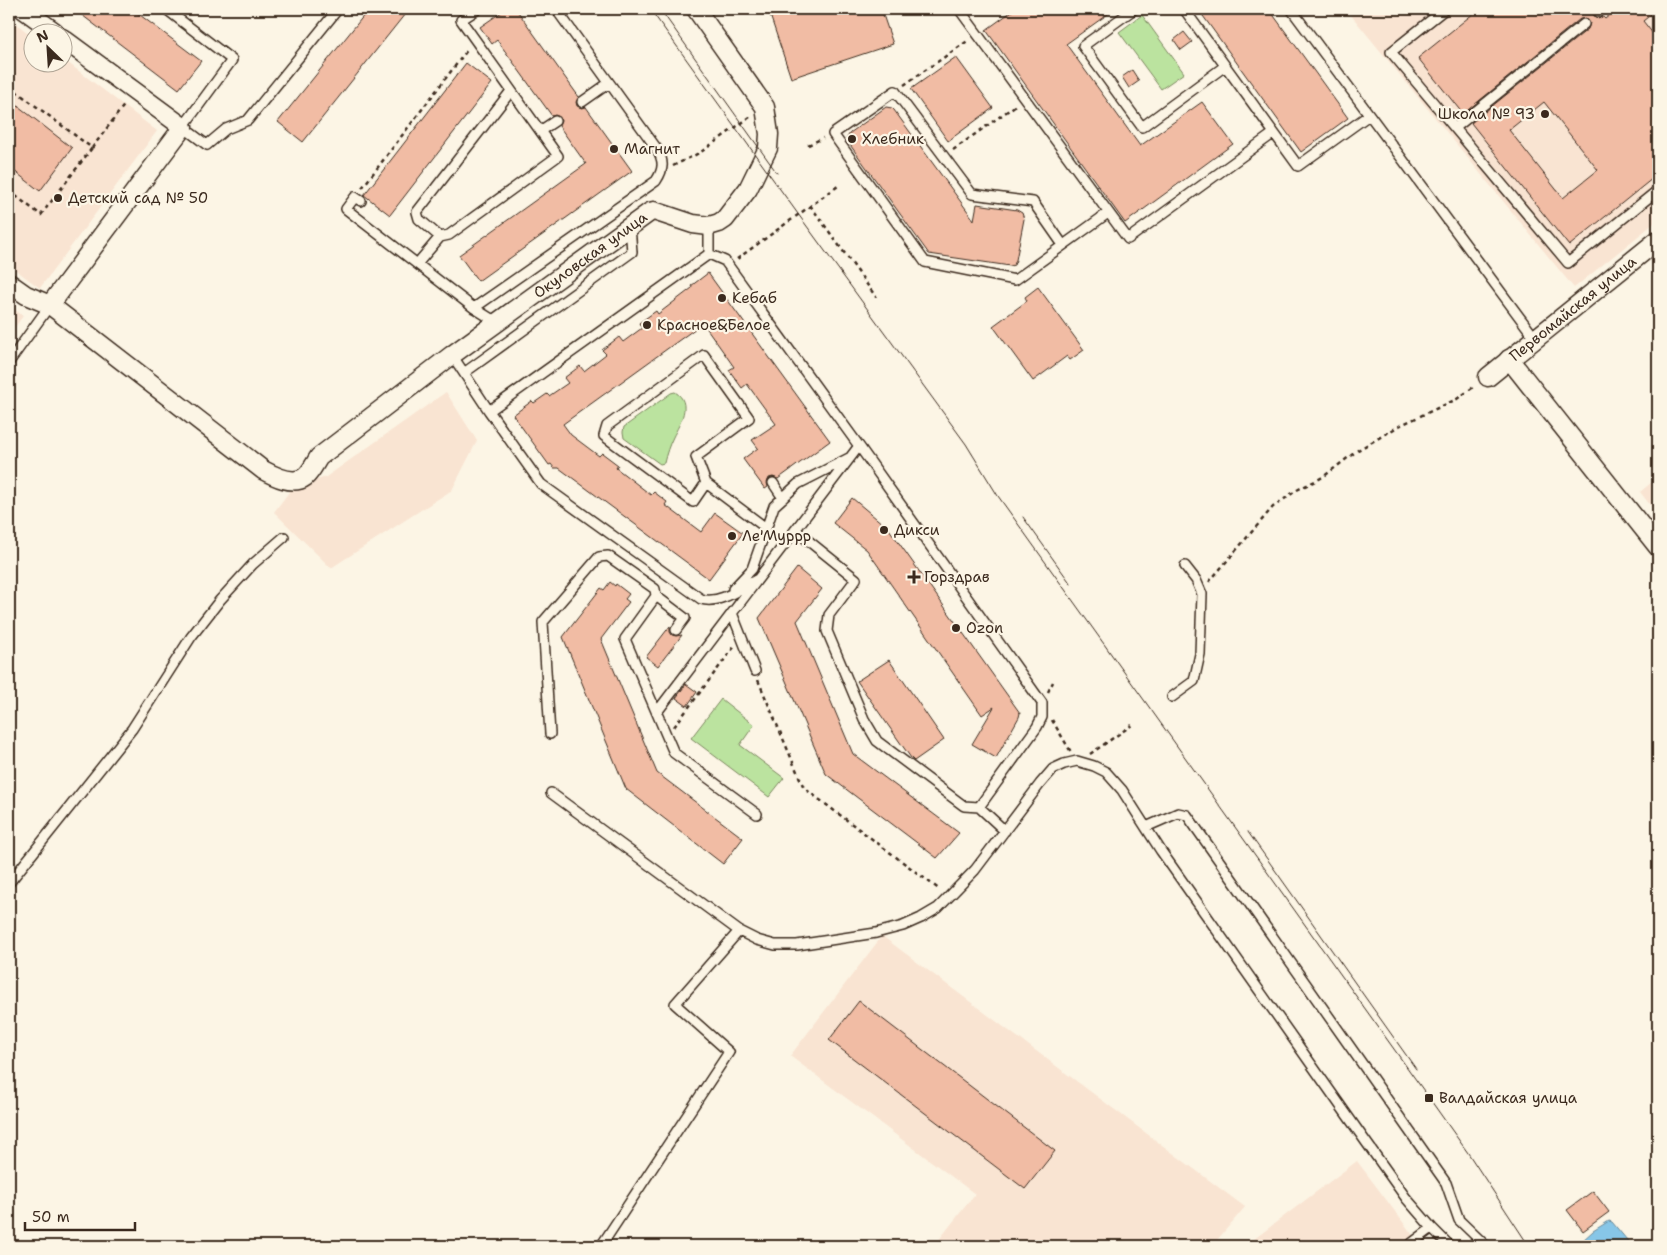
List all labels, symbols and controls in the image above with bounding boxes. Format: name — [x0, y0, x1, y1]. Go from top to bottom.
north arrow — [22, 22, 72, 72]
text: N — [34, 26, 51, 47]
place label: Школа № 93 — [1438, 104, 1535, 124]
marker: Школа № 93 — [1539, 108, 1551, 120]
place label: Хлебник — [862, 129, 924, 149]
marker: Хлебник — [846, 133, 858, 145]
place label: Магнит — [624, 139, 680, 159]
marker: Магнит — [608, 143, 620, 155]
place label: Детский сад № 50 — [68, 188, 208, 208]
marker: Детский сад № 50 — [52, 192, 64, 204]
street label: Окуловская улица — [530, 207, 652, 303]
street label: Первомайская улица — [1505, 251, 1641, 366]
place label: Кебаб — [732, 288, 777, 308]
marker: Кебаб — [716, 292, 728, 304]
place label: Красное&Белое — [657, 315, 771, 335]
marker: Красное&Белое — [641, 319, 653, 331]
place label: Дикси — [894, 520, 940, 540]
marker: Дикси — [878, 524, 890, 536]
place label: Ле'Муррр — [742, 526, 811, 546]
marker: Ле'Муррр — [726, 530, 738, 542]
place label: Горздрав — [924, 567, 990, 587]
marker: Горздрав — [908, 571, 920, 583]
place label: Ozon — [966, 618, 1003, 638]
marker: Ozon — [950, 622, 962, 634]
place label: Валдайская улица — [1439, 1088, 1578, 1108]
marker: Валдайская улица — [1423, 1092, 1435, 1104]
scale bar — [25, 1200, 135, 1232]
text: 50 m — [32, 1207, 70, 1227]

